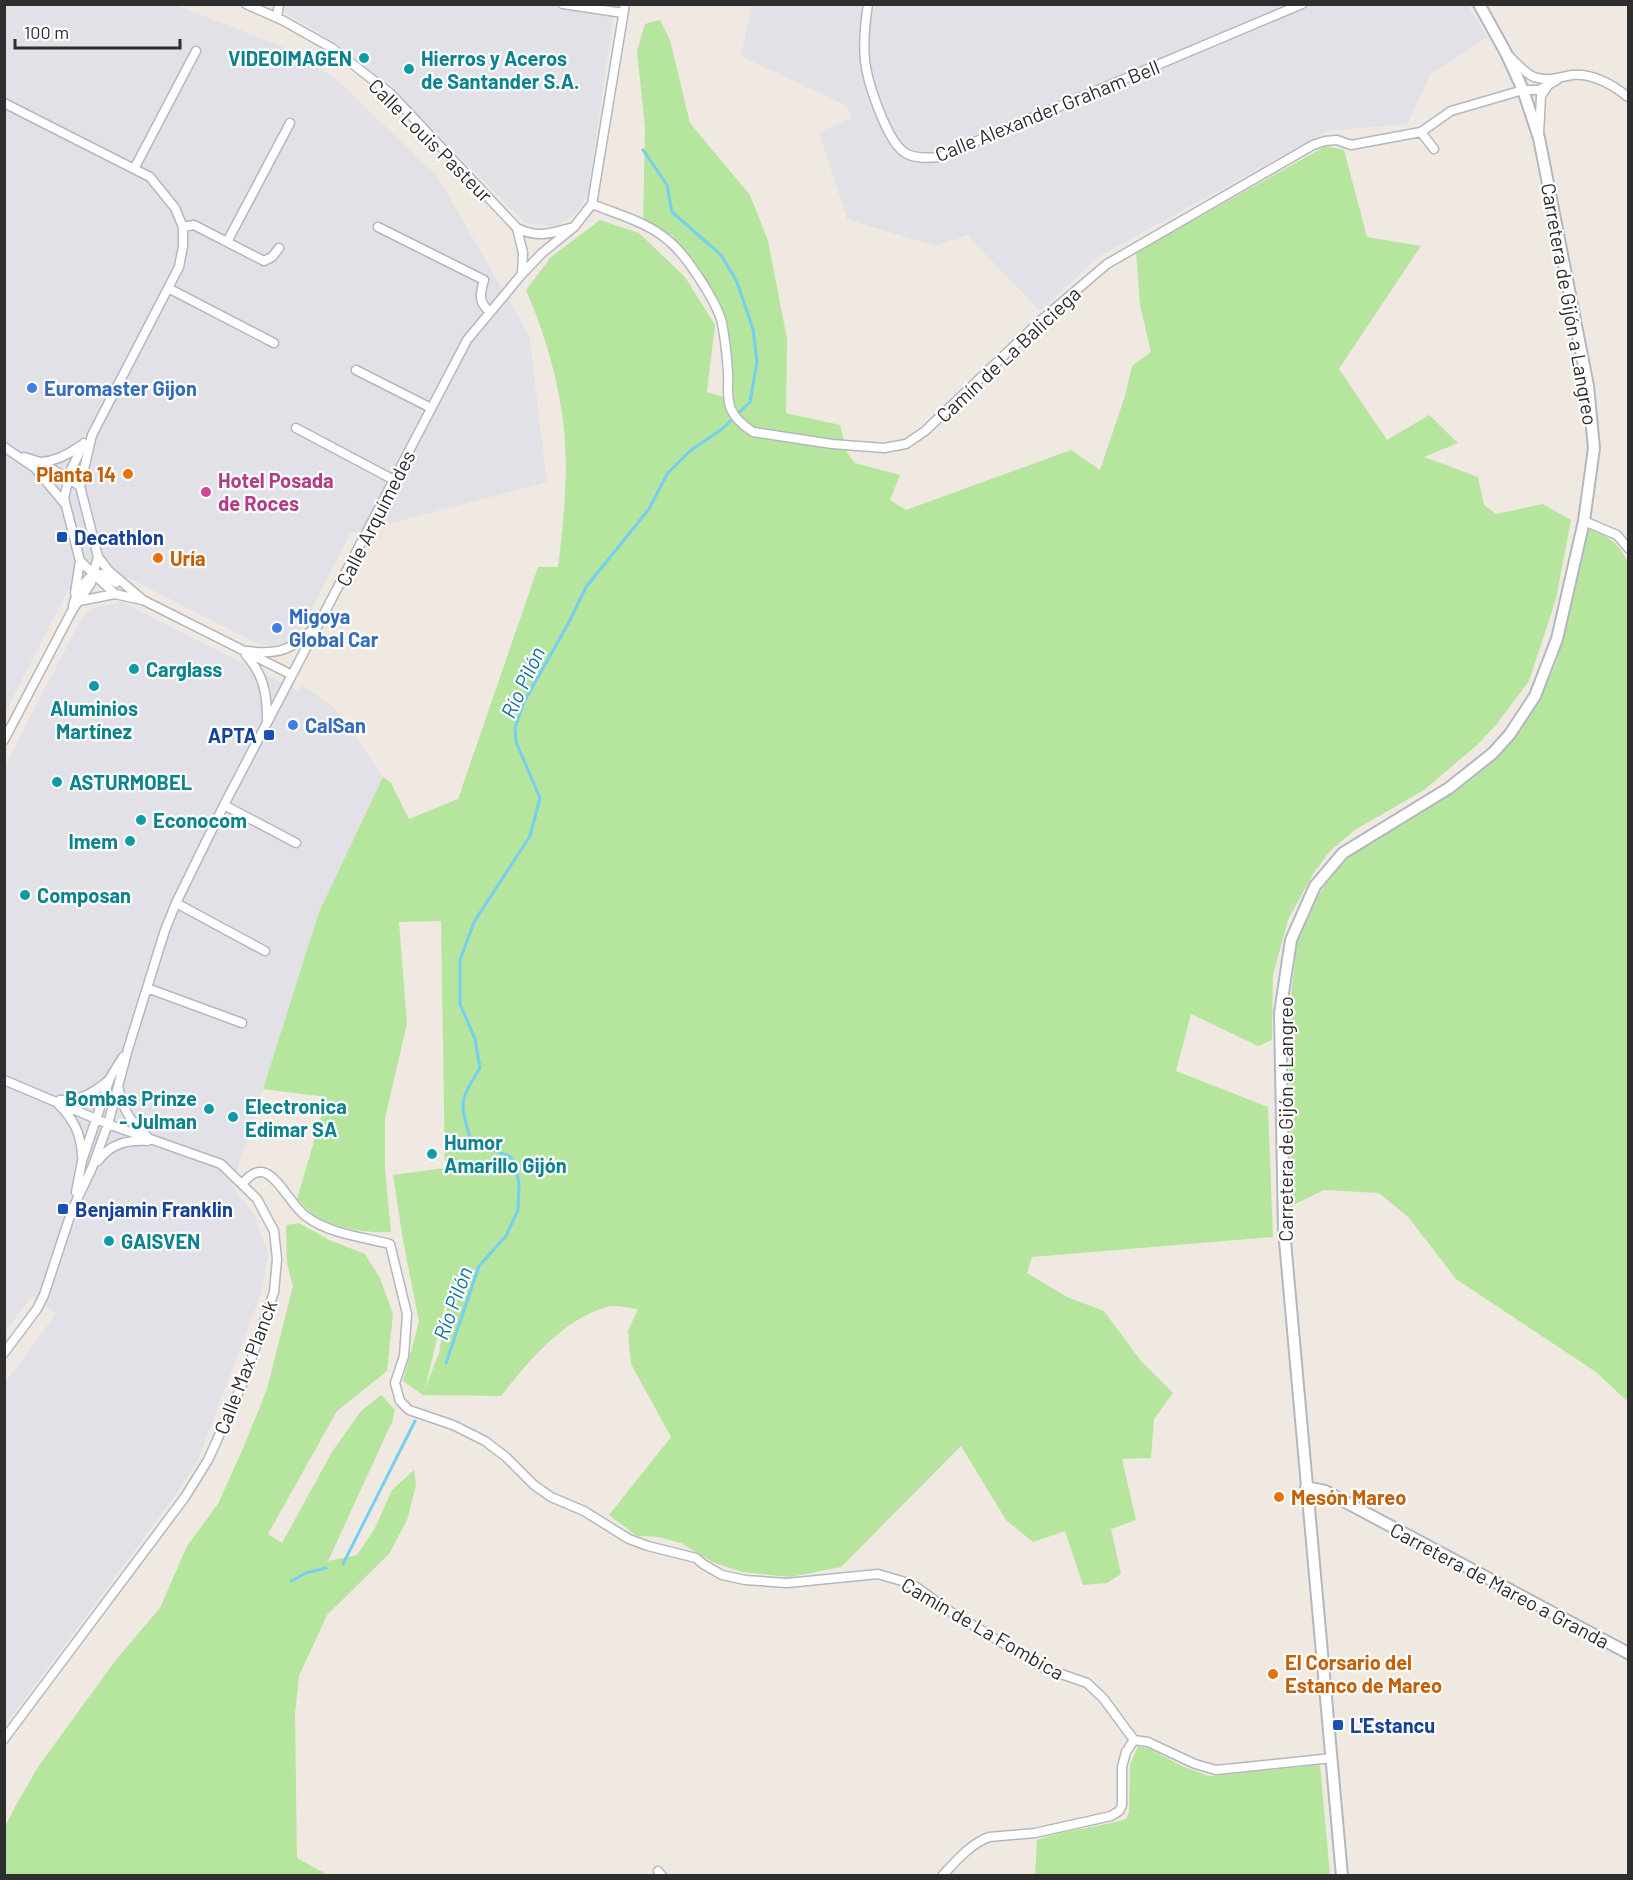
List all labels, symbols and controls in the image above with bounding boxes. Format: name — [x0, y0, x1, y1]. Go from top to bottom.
scale bar — [15, 12, 180, 50]
text: 100 m — [24, 21, 69, 43]
place label: VIDEOIMAGEN — [228, 46, 352, 70]
place label: Hierros y Aceros de Santander S.A. — [421, 46, 579, 93]
marker: VIDEOIMAGEN — [357, 51, 371, 65]
street label: Calle Alexander Graham Bell — [931, 54, 1163, 166]
marker: Hierros y Aceros de Santander S.A. — [402, 62, 416, 76]
street label: Calle Louis Pasteur — [364, 73, 498, 207]
street label: Carretera de Gijón a Langreo — [1537, 181, 1603, 427]
street label: Camín de La Baliciega — [931, 281, 1085, 427]
place label: Euromaster Gijon — [44, 376, 197, 400]
marker: Euromaster Gijon — [25, 381, 39, 395]
street label: Calle Arquímedes — [330, 446, 420, 590]
place label: Planta 14 — [36, 462, 116, 486]
marker: Planta 14 — [121, 467, 135, 481]
place label: Hotel Posada de Roces — [218, 468, 334, 515]
marker: Hotel Posada de Roces — [199, 485, 213, 499]
place label: Decathlon — [74, 525, 164, 549]
marker: Decathlon — [55, 530, 69, 544]
place label: Uría — [170, 546, 206, 570]
marker: Uría — [151, 551, 165, 565]
place label: Migoya Global Car — [289, 604, 379, 651]
marker: Migoya Global Car — [270, 621, 284, 635]
water label: Río Pilón — [495, 642, 549, 722]
place label: Carglass — [146, 657, 222, 681]
marker: Carglass — [127, 662, 141, 676]
marker: Aluminios Martínez — [87, 679, 101, 693]
place label: Aluminios Martínez — [50, 696, 138, 743]
place label: CalSan — [305, 713, 366, 737]
marker: CalSan — [286, 718, 300, 732]
place label: APTA — [208, 723, 257, 747]
marker: APTA — [262, 728, 276, 742]
place label: ASTURMOBEL — [69, 770, 192, 794]
marker: ASTURMOBEL — [50, 775, 64, 789]
place label: Econocom — [153, 808, 247, 832]
marker: Econocom — [134, 813, 148, 827]
place label: Imem — [68, 829, 118, 853]
marker: Imem — [123, 834, 137, 848]
place label: Composan — [37, 883, 131, 907]
marker: Composan — [18, 888, 32, 902]
street label: Carretera de Gijón a Langreo — [1273, 996, 1297, 1242]
place label: Bombas Prinze - Julman — [65, 1086, 197, 1133]
place label: Electronica Edimar SA — [245, 1094, 347, 1141]
marker: Bombas Prinze - Julman — [202, 1102, 216, 1116]
marker: Electronica Edimar SA — [226, 1110, 240, 1124]
place label: Humor Amarillo Gijón — [444, 1130, 567, 1177]
marker: Humor Amarillo Gijón — [425, 1147, 439, 1161]
place label: Benjamin Franklin — [75, 1197, 233, 1221]
marker: Benjamin Franklin — [56, 1202, 70, 1216]
place label: GAISVEN — [121, 1229, 200, 1253]
marker: GAISVEN — [102, 1234, 116, 1248]
water label: Río Pilón — [427, 1263, 477, 1343]
street label: Calle Max Planck — [208, 1296, 282, 1438]
place label: Mesón Mareo — [1291, 1485, 1406, 1509]
marker: Mesón Mareo — [1272, 1490, 1286, 1504]
street label: Carretera de Mareo a Granda — [1386, 1517, 1614, 1653]
street label: Camín de La Fombica — [898, 1572, 1068, 1684]
place label: El Corsario del Estanco de Mareo — [1285, 1650, 1442, 1697]
marker: El Corsario del Estanco de Mareo — [1266, 1667, 1280, 1681]
place label: L'Estancu — [1350, 1713, 1435, 1737]
marker: L'Estancu — [1331, 1718, 1345, 1732]

